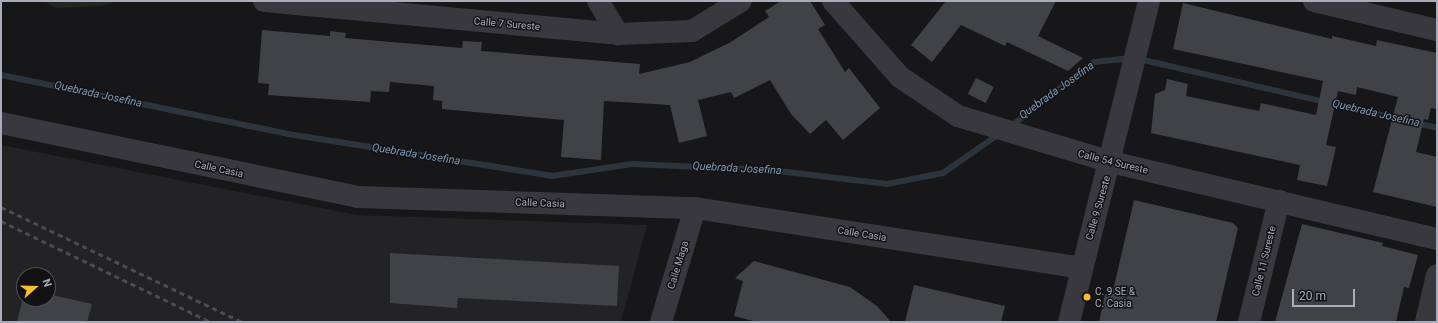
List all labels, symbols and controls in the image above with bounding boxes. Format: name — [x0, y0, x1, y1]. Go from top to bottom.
street label: Calle 7 Sureste — [473, 15, 541, 33]
water label: Quebrada Josefina — [1017, 59, 1097, 123]
water label: Quebrada Josefina — [53, 79, 143, 111]
water label: Quebrada Josefina — [1331, 98, 1421, 130]
water label: Quebrada Josefina — [371, 141, 461, 169]
street label: Calle 54 Sureste — [1077, 147, 1149, 177]
street label: Calle Casia — [194, 158, 244, 180]
water label: Quebrada Josefina — [692, 160, 782, 178]
street label: Calle 9 Sureste — [1083, 174, 1113, 242]
street label: Calle Casia — [515, 196, 565, 210]
street label: Calle Casia — [837, 224, 887, 244]
street label: Calle 11 Sureste — [1249, 225, 1279, 297]
street label: Calle Maga — [665, 239, 691, 291]
north arrow — [16, 267, 56, 307]
text: N — [39, 277, 54, 289]
scale bar — [1294, 281, 1357, 307]
place label: C. 9 SE & C. Casia — [1095, 285, 1135, 308]
text: 20 m — [1299, 289, 1326, 303]
marker: C. 9 SE & C. Casia — [1082, 292, 1092, 302]

